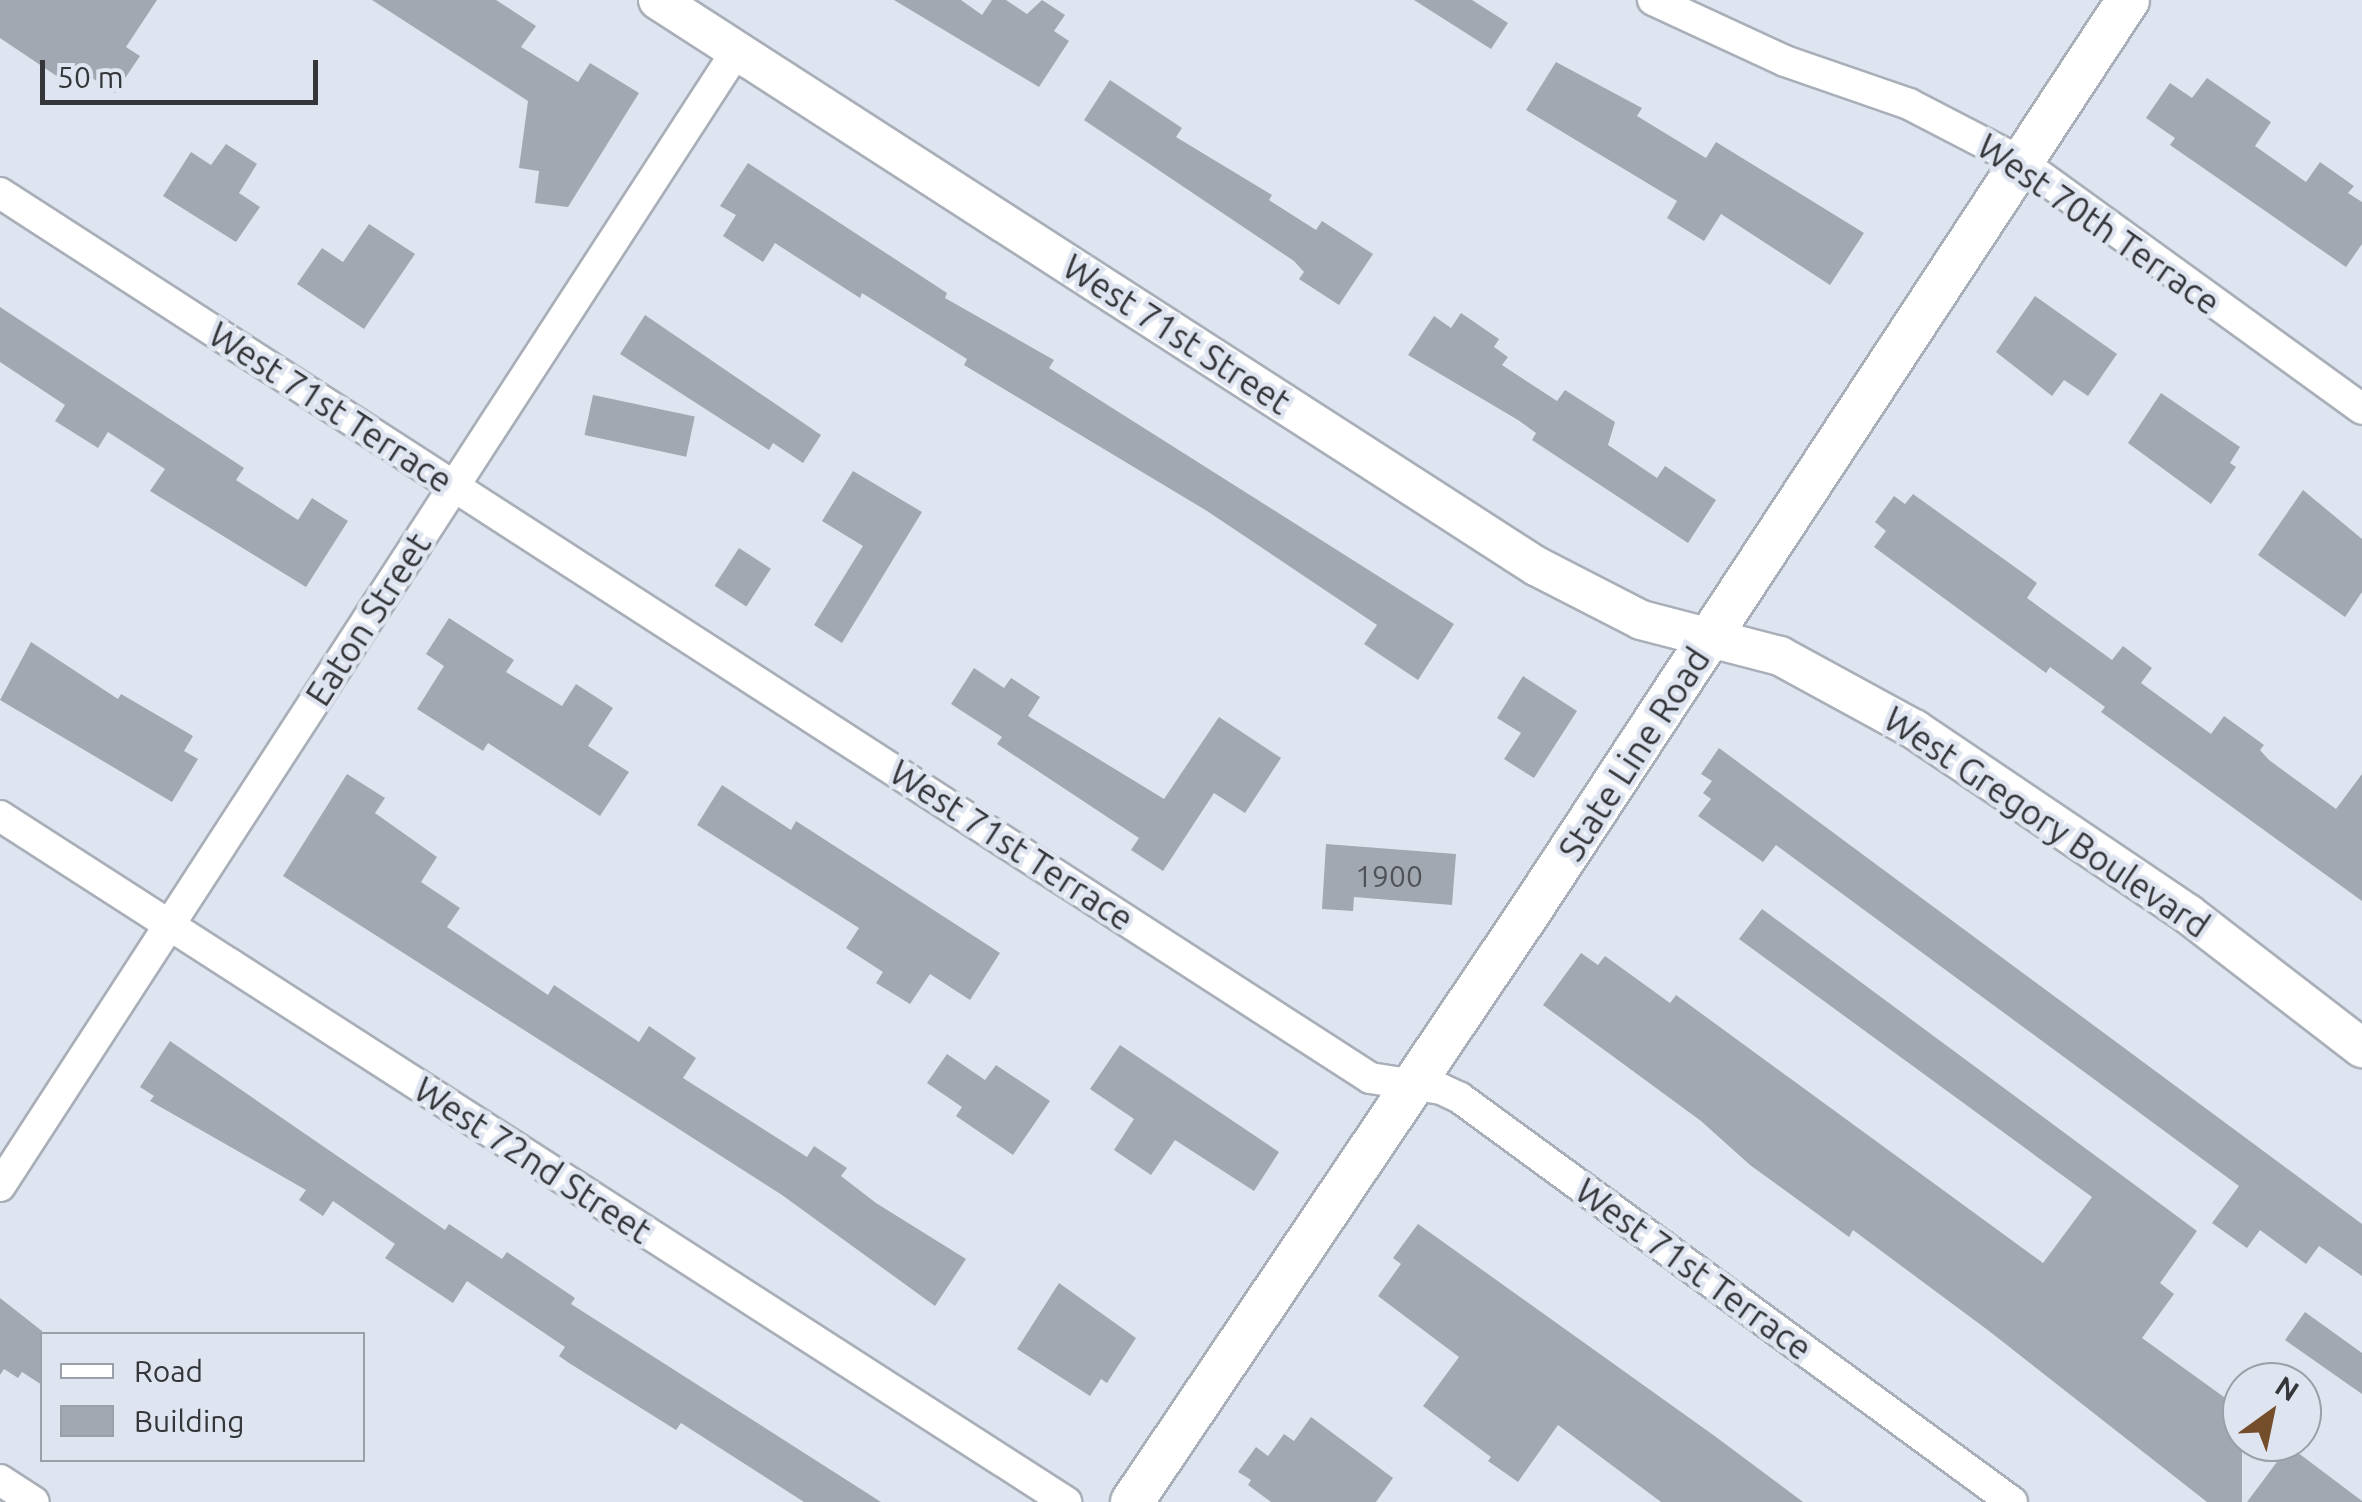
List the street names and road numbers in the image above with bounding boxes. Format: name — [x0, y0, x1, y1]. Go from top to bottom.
street label: West 70th Terrace — [1970, 125, 2228, 323]
street label: West 71st Street — [1056, 245, 1298, 423]
street label: West 71st Terrace — [201, 313, 461, 501]
street label: Eaton Street — [297, 525, 439, 713]
street label: State Line Road — [1550, 640, 1718, 868]
street label: West Gregory Boulevard — [1876, 697, 2218, 947]
street label: West 71st Terrace — [882, 751, 1142, 939]
street label: West 72nd Street — [407, 1068, 659, 1252]
street label: West 71st Terrace — [1568, 1169, 1820, 1369]

